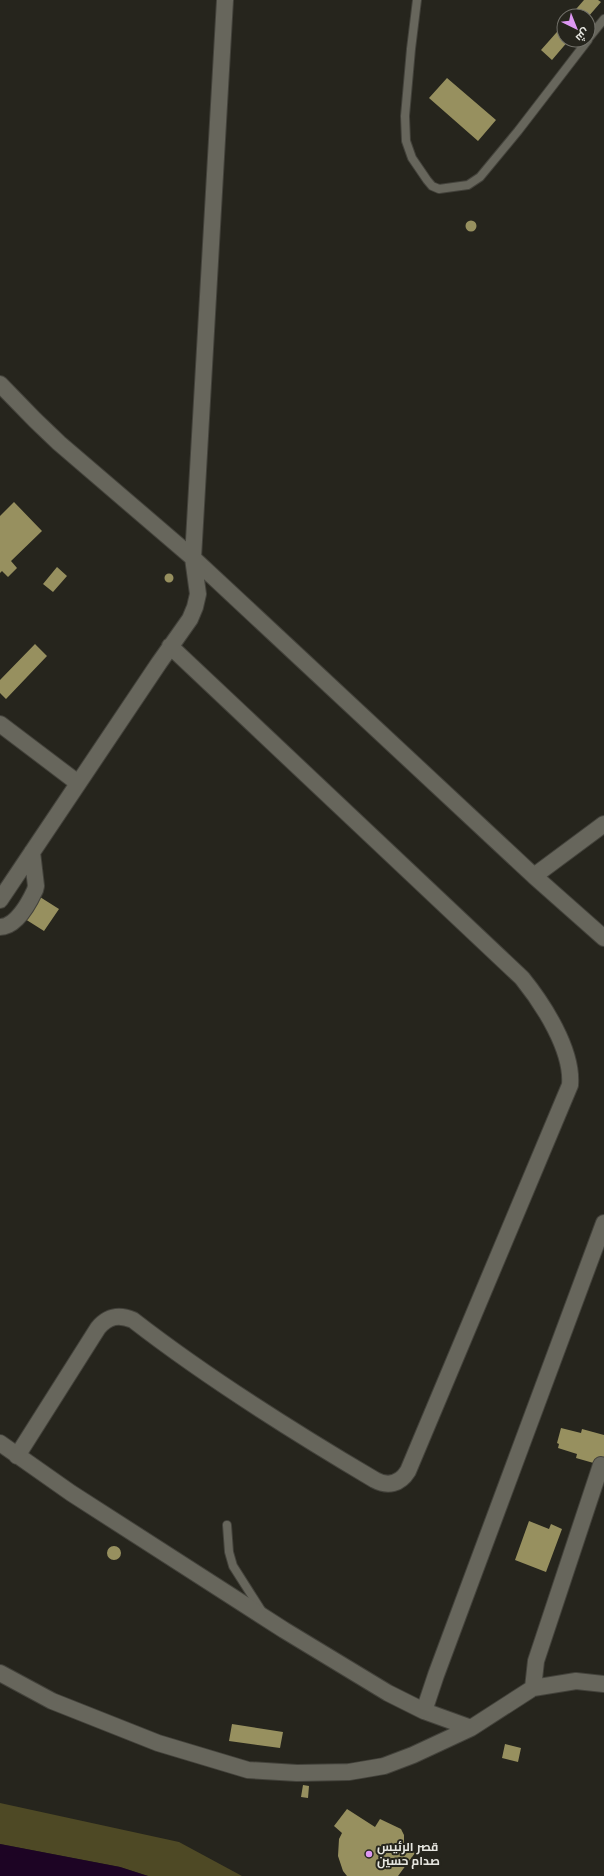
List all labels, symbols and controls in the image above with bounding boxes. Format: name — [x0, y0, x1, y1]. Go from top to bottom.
north arrow — [556, 8, 596, 48]
text: ش — [573, 25, 592, 45]
place label: قصر الرئيس صدام حسين — [377, 1840, 440, 1869]
marker: قصر الرئيس صدام حسين — [364, 1849, 374, 1859]

